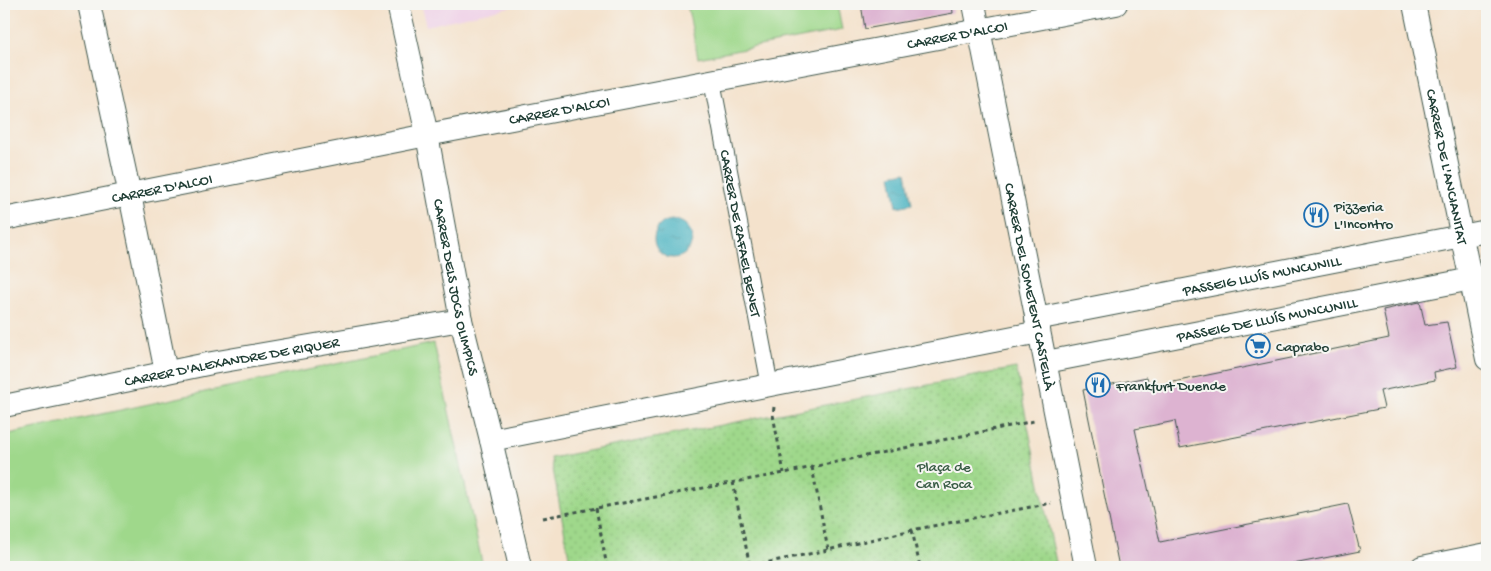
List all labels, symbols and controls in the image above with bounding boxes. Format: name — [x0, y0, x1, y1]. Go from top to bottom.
street label: CARRER D'ALCOI — [906, 18, 1010, 55]
street label: CARRER DE L'ANCIANITAT — [1421, 88, 1471, 248]
street label: CARRER D'ALCOI — [508, 93, 612, 130]
street label: CARRER DE RAFAEL BENET — [714, 149, 764, 320]
street label: CARRER D'ALCOI — [110, 171, 214, 208]
street label: CARRER DEL SOMETENT CASTELLÀ — [999, 182, 1058, 393]
street label: CARRER DELS JOCS OLIMPICS — [428, 198, 482, 378]
place label: Pizzeria L'Incontro — [1333, 199, 1393, 234]
restaurant icon: Pizzeria L'Incontro — [1303, 202, 1329, 228]
street label: PASSEIG LLUÍS MUNCUNILL — [1180, 253, 1343, 301]
street label: PASSEIG DE LLUÍS MUNCUNILL — [1174, 294, 1360, 348]
supermarket icon: Caprabo — [1245, 333, 1271, 359]
street label: CARRER D'ALEXANDRE DE RIQUER — [123, 334, 342, 392]
place label: Caprabo — [1276, 339, 1329, 357]
restaurant icon: Frankfurt Duende — [1085, 372, 1111, 398]
place label: Frankfurt Duende — [1115, 378, 1226, 396]
park label: Plaça de Can Roca — [916, 459, 973, 494]

